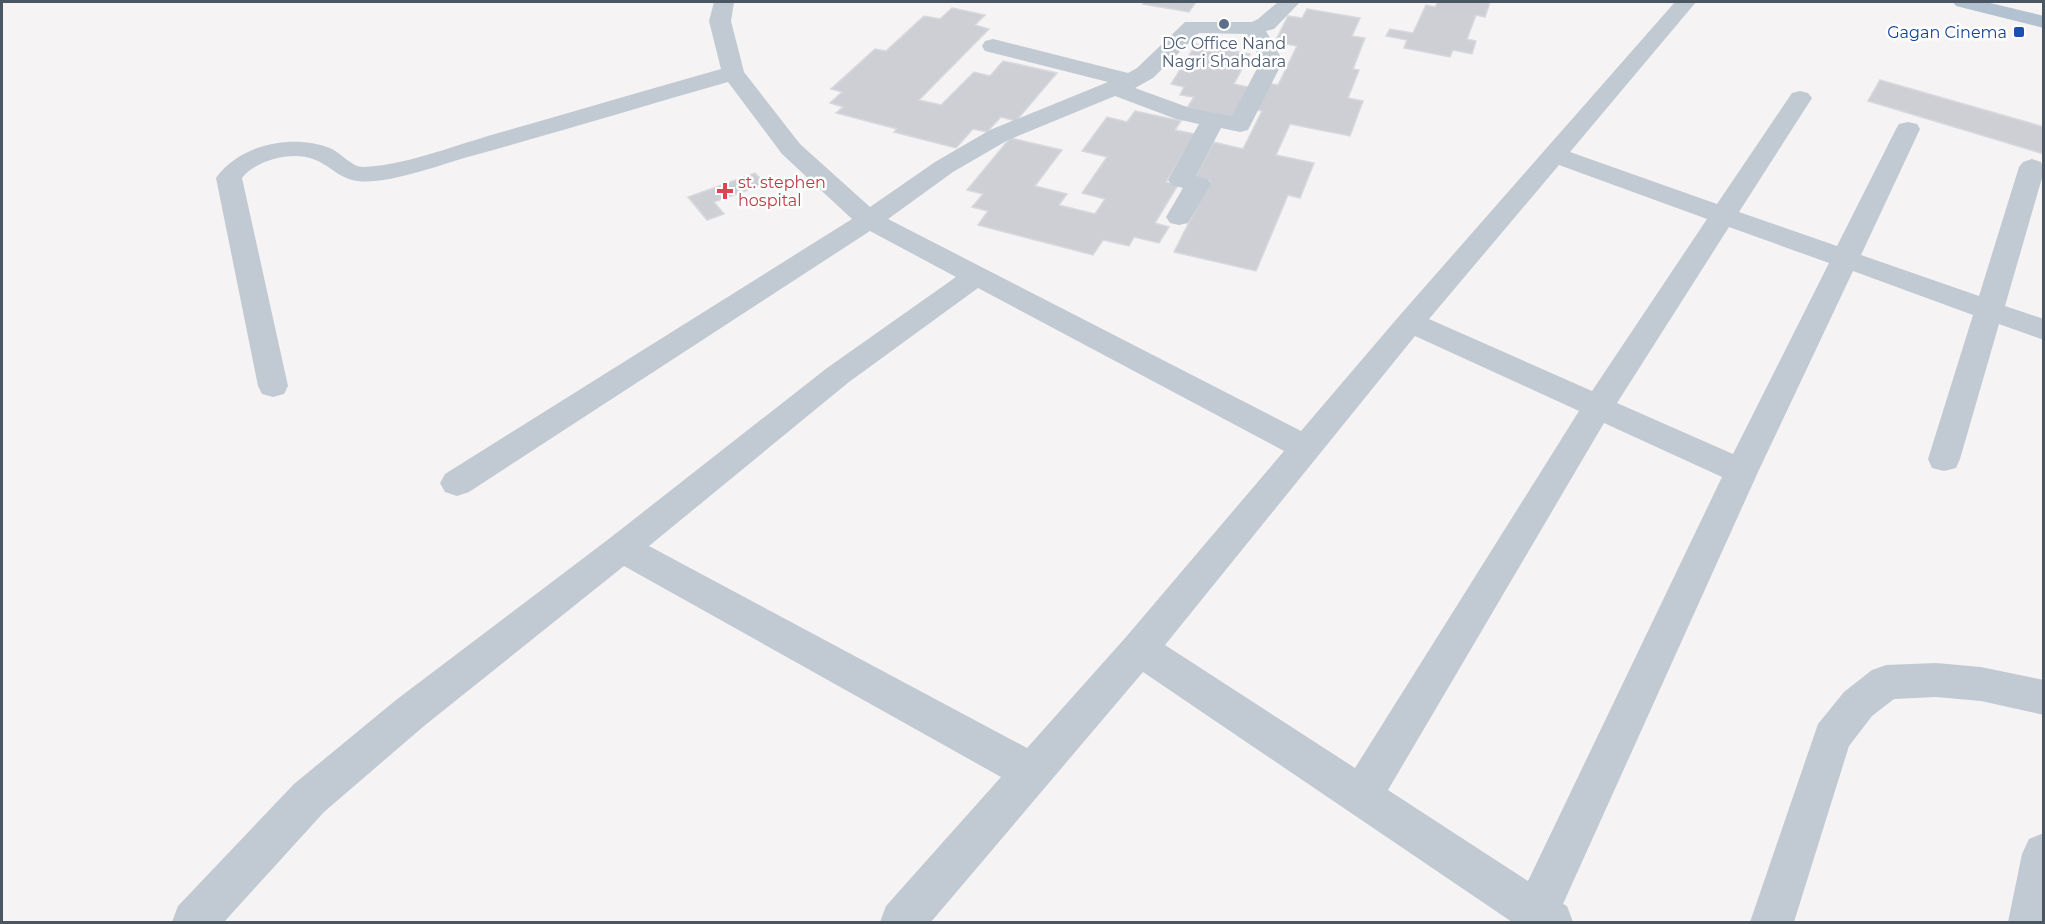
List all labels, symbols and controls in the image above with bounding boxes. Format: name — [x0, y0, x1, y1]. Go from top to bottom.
marker: DC Office Nand Nagri Shahdara — [1217, 17, 1231, 31]
place label: Gagan Cinema — [1887, 23, 2007, 42]
marker: Gagan Cinema — [2012, 25, 2026, 39]
place label: DC Office Nand Nagri Shahdara — [1162, 34, 1286, 71]
place label: st. stephen hospital — [738, 173, 826, 210]
marker: st. stephen hospital — [716, 182, 734, 200]

